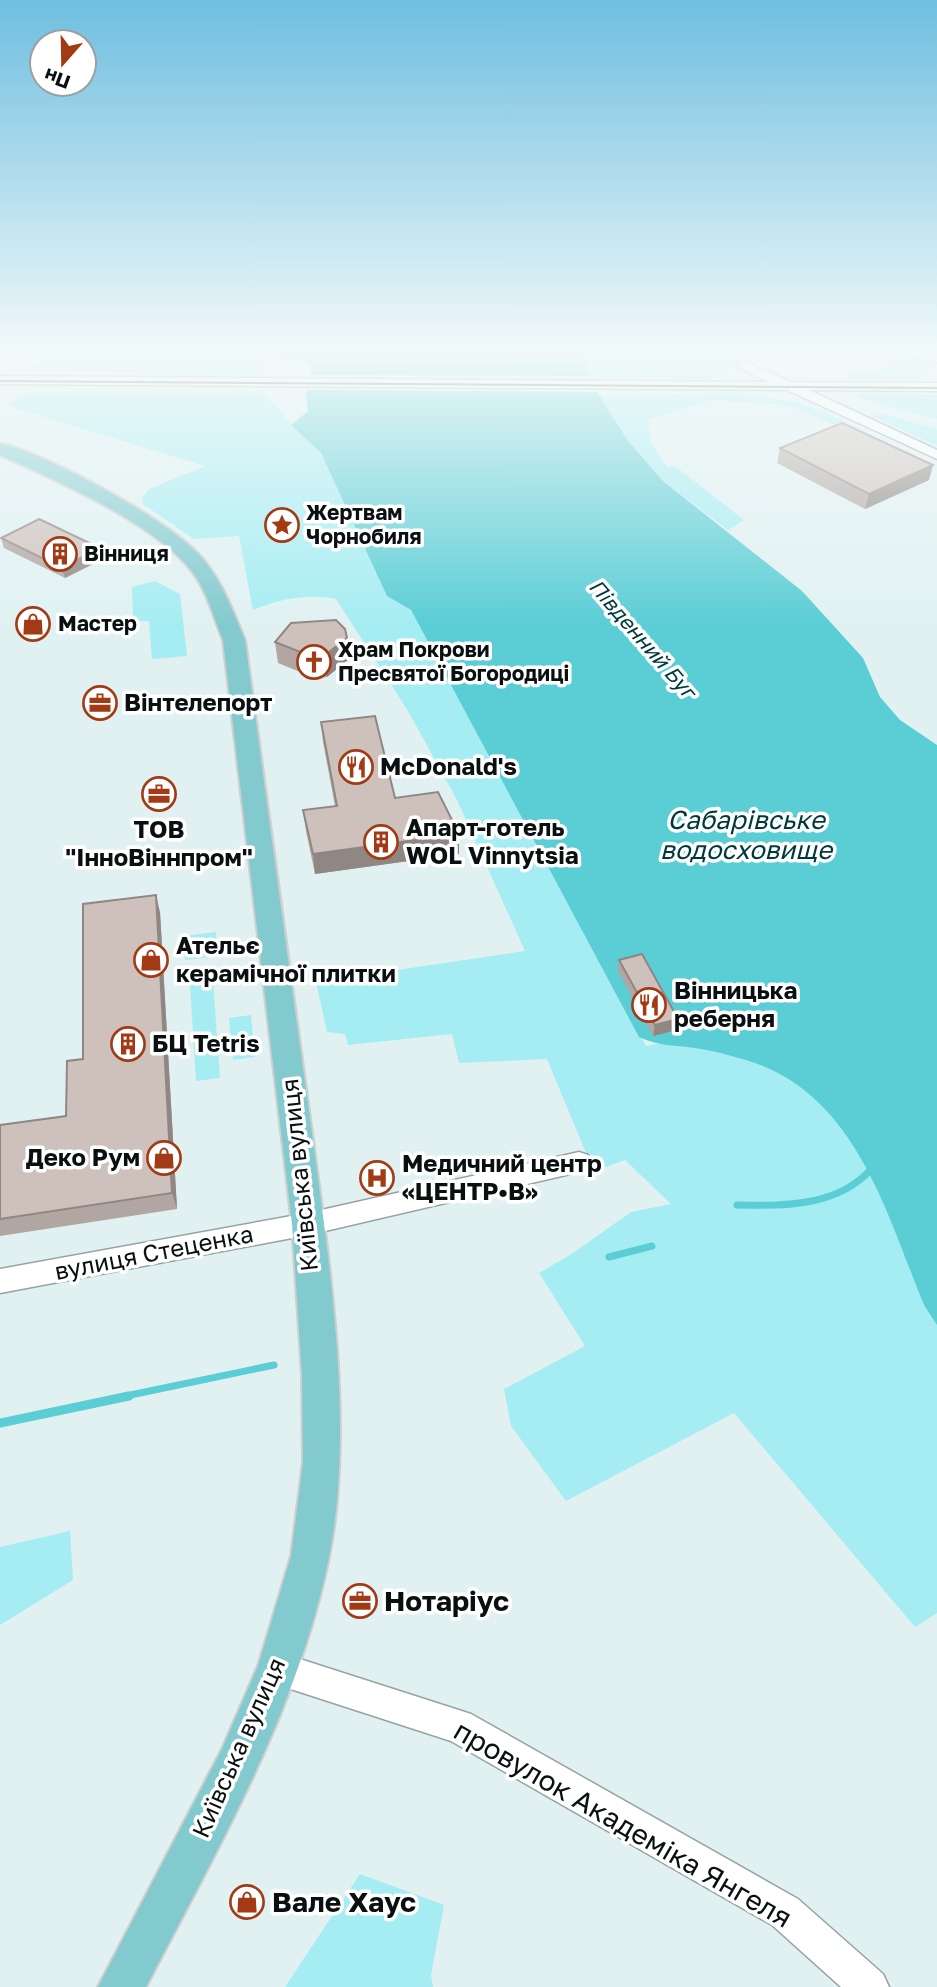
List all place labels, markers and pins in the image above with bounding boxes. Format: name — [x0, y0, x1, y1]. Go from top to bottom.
place label: Жертвам Чорнобиля — [306, 499, 422, 549]
place icon: Жертвам Чорнобиля — [263, 506, 301, 544]
building icon: Вінниця — [41, 535, 79, 573]
place label: Вінниця — [84, 540, 169, 566]
shop icon: Мастер — [14, 605, 52, 643]
place label: Мастер — [58, 610, 137, 636]
place label: Храм Покрови Пресвятої Богородиці — [338, 636, 569, 686]
church icon: Храм Покрови Пресвятої Богородиці — [295, 643, 333, 681]
office icon: Вінтелепорт — [81, 684, 119, 722]
place label: Вінтелепорт — [124, 687, 273, 716]
restaurant icon: McDonald's — [337, 748, 375, 786]
place label: McDonald's — [380, 751, 517, 780]
office icon: ТОВ "ІнноВіннпром" — [140, 775, 178, 813]
place label: Апарт-готель WOL Vinnytsia — [406, 812, 579, 869]
place label: ТОВ "ІнноВіннпром" — [65, 814, 253, 871]
building icon: Апарт-готель WOL Vinnytsia — [362, 823, 400, 861]
place label: Ательє керамічної плитки — [176, 930, 396, 987]
shop icon: Ательє керамічної плитки — [132, 941, 170, 979]
place label: Вінницька реберня — [674, 975, 797, 1032]
restaurant icon: Вінницька реберня — [630, 986, 668, 1024]
building icon: БЦ Tetris — [109, 1025, 147, 1063]
place label: БЦ Tetris — [152, 1028, 260, 1057]
shop icon: Деко Рум — [145, 1139, 183, 1177]
place label: Деко Рум — [26, 1142, 140, 1171]
place label: Медичний центр «ЦЕНТР•В» — [402, 1148, 602, 1205]
hospital icon: Медичний центр «ЦЕНТР•В» — [358, 1159, 396, 1197]
office icon: Нотаріус — [341, 1582, 379, 1620]
place label: Нотаріус — [384, 1584, 509, 1617]
shop icon: Вале Хаус — [228, 1883, 266, 1921]
place label: Вале Хаус — [272, 1885, 416, 1918]

